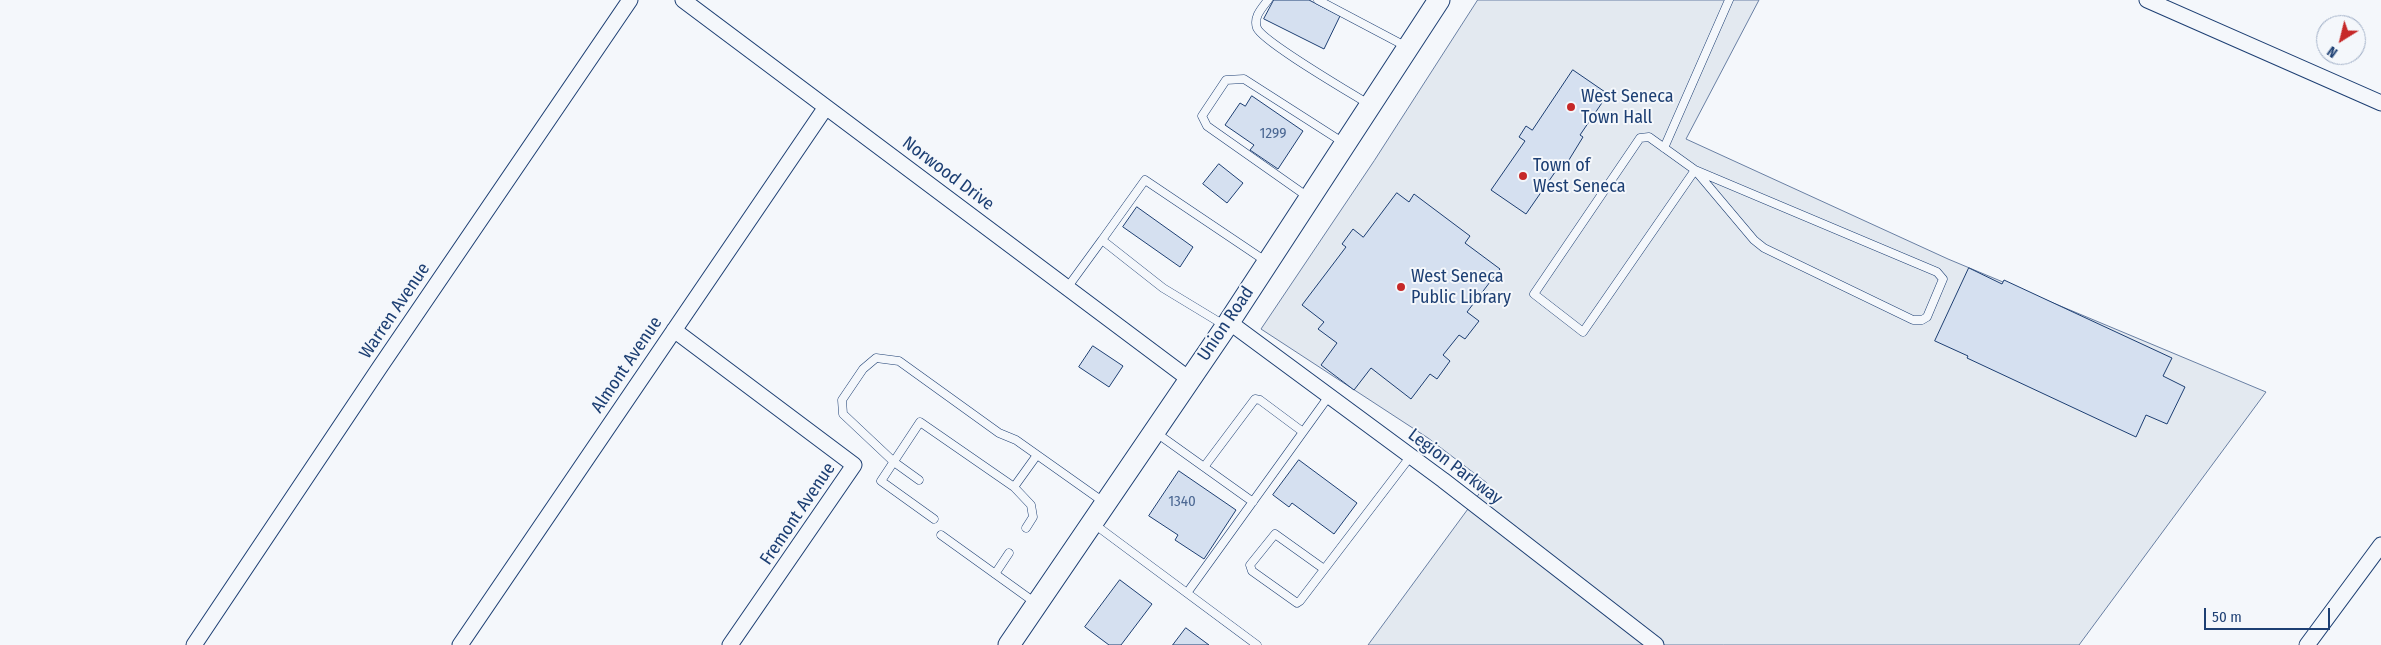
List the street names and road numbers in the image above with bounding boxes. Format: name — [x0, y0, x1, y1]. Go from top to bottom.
street label: Norwood Drive — [898, 132, 998, 216]
street label: Warren Avenue — [355, 259, 435, 363]
street label: Union Road — [1193, 283, 1259, 365]
street label: Almont Avenue — [587, 313, 667, 417]
street label: Legion Parkway — [1403, 424, 1507, 510]
street label: Fremont Avenue — [756, 459, 840, 569]

